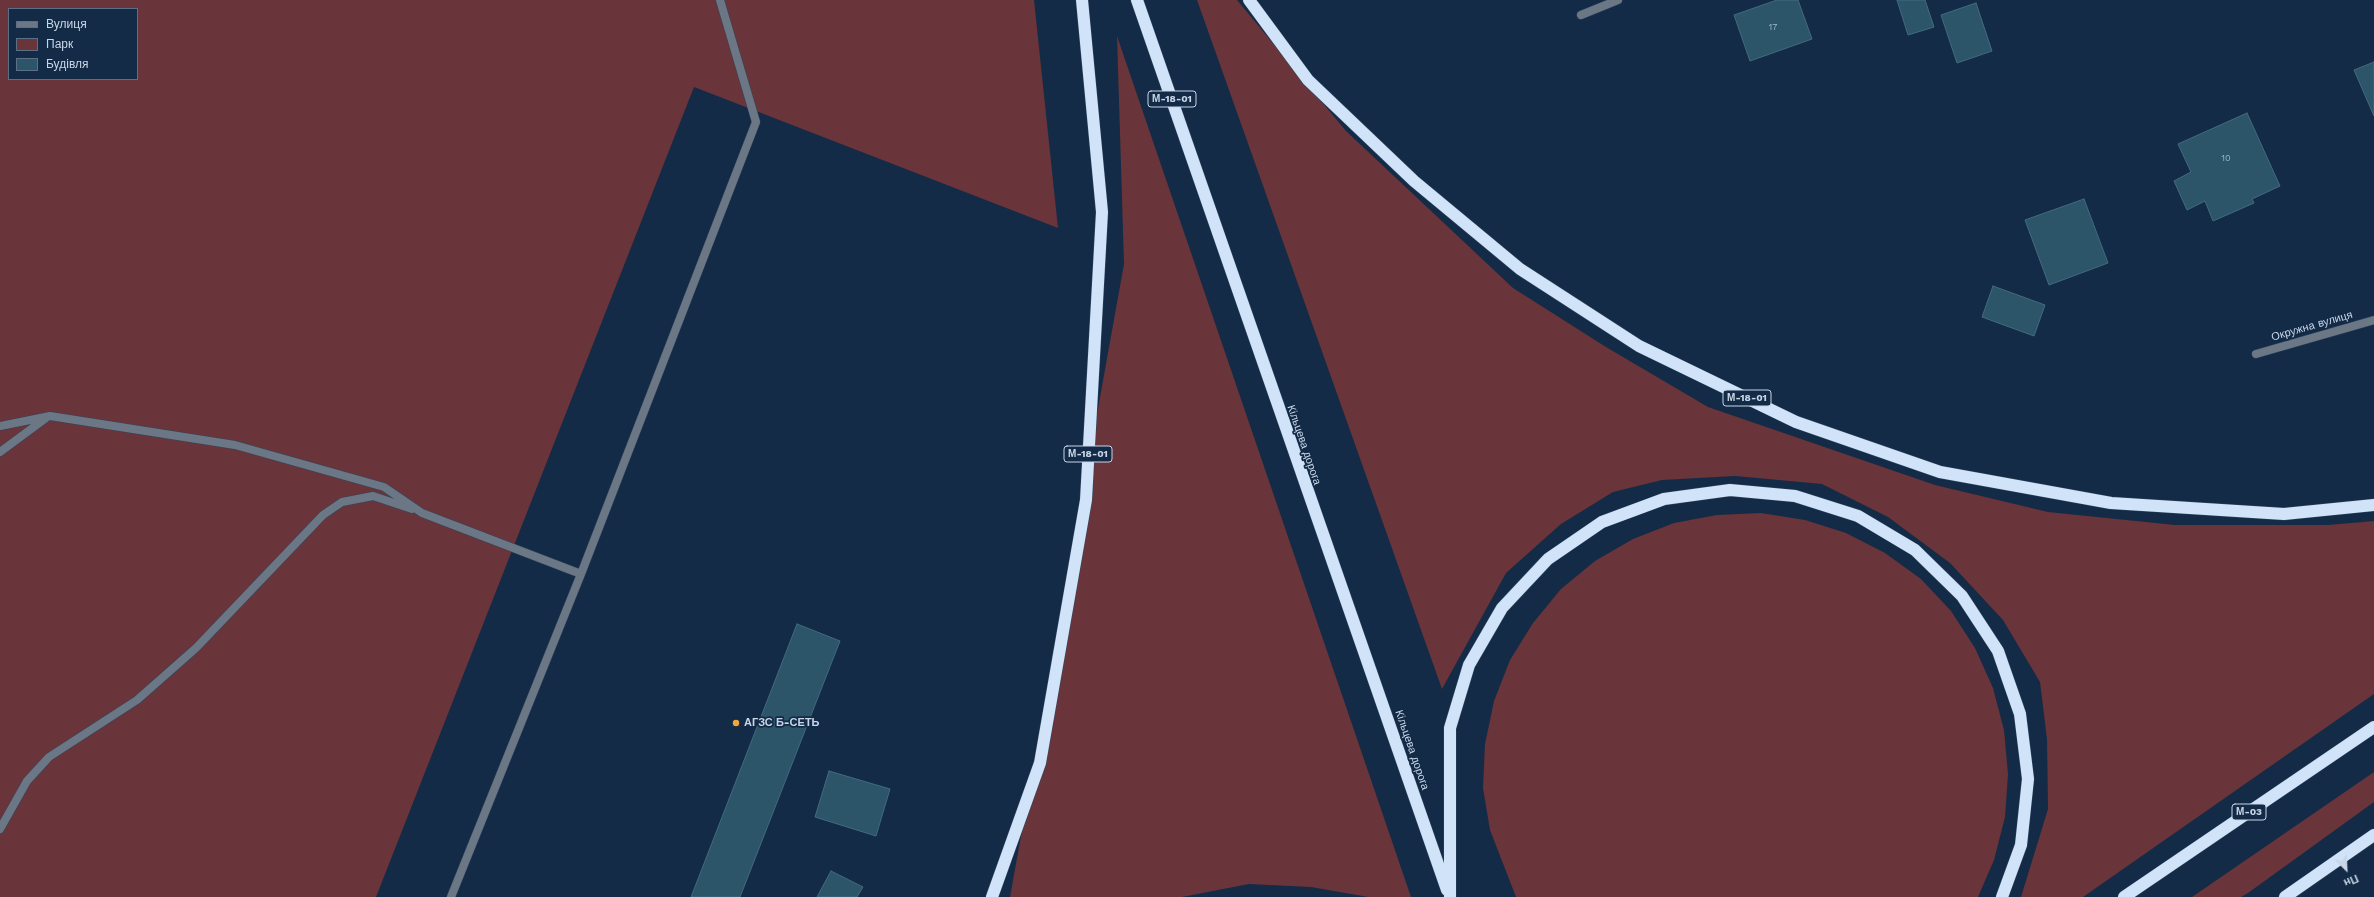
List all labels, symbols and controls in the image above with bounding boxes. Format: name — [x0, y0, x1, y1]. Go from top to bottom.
legend — [8, 8, 138, 80]
text: Вулиця — [46, 17, 87, 31]
house number: 17 — [1769, 22, 1777, 32]
text: Парк — [46, 37, 73, 51]
text: Будівля — [46, 57, 88, 71]
road number: М-18-01 — [1148, 91, 1196, 107]
house number: 10 — [2221, 153, 2231, 163]
street label: Окружна вулиця — [2270, 308, 2354, 344]
road number: М-18-01 — [1723, 390, 1771, 406]
street label: Кільцева дорога — [1284, 403, 1324, 487]
road number: М-18-01 — [1064, 446, 1112, 462]
street label: Кільцева дорога — [1392, 708, 1432, 792]
place label: АГЗС Б-СЕТЬ — [744, 716, 820, 730]
marker: АГЗС Б-СЕТЬ — [731, 718, 741, 728]
road number: М-03 — [2232, 804, 2266, 820]
north arrow — [2326, 849, 2366, 889]
text: Пн — [2342, 872, 2360, 889]

